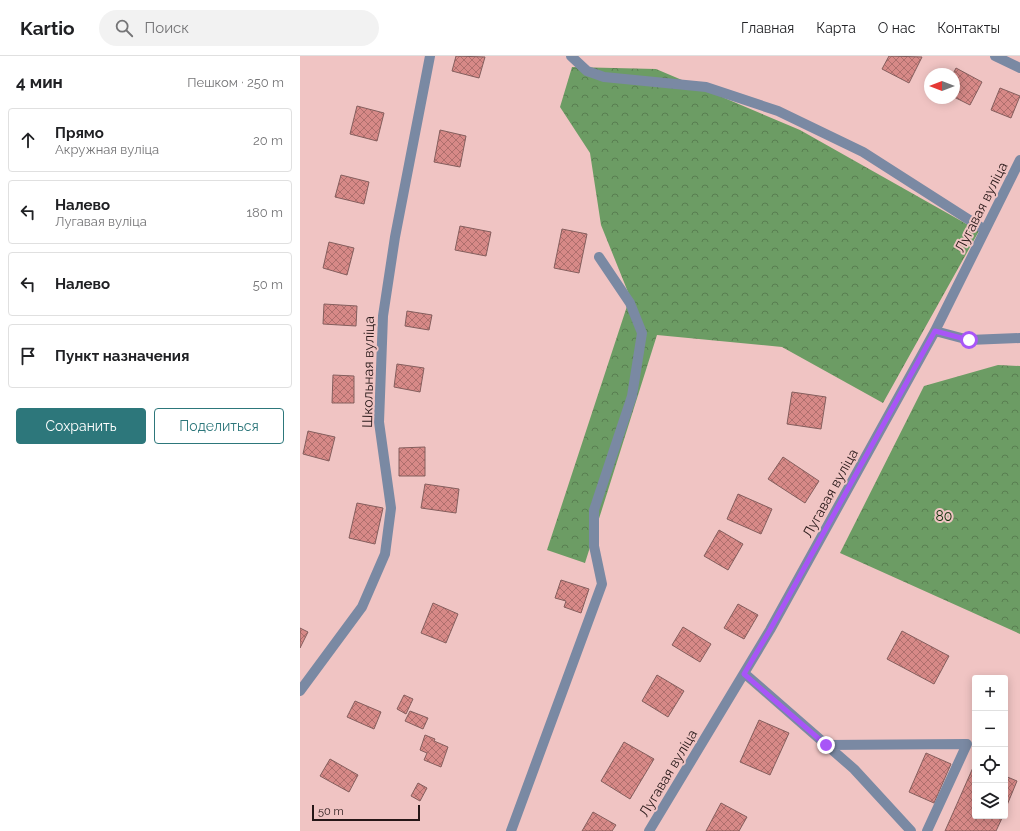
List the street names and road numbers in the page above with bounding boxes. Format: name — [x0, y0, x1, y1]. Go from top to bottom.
street label: Лугавая вуліца — [951, 159, 1011, 255]
street label: Школьная вуліца — [359, 316, 377, 428]
street label: Лугавая вуліца — [799, 446, 861, 540]
street label: Лугавая вуліца — [636, 727, 700, 819]

